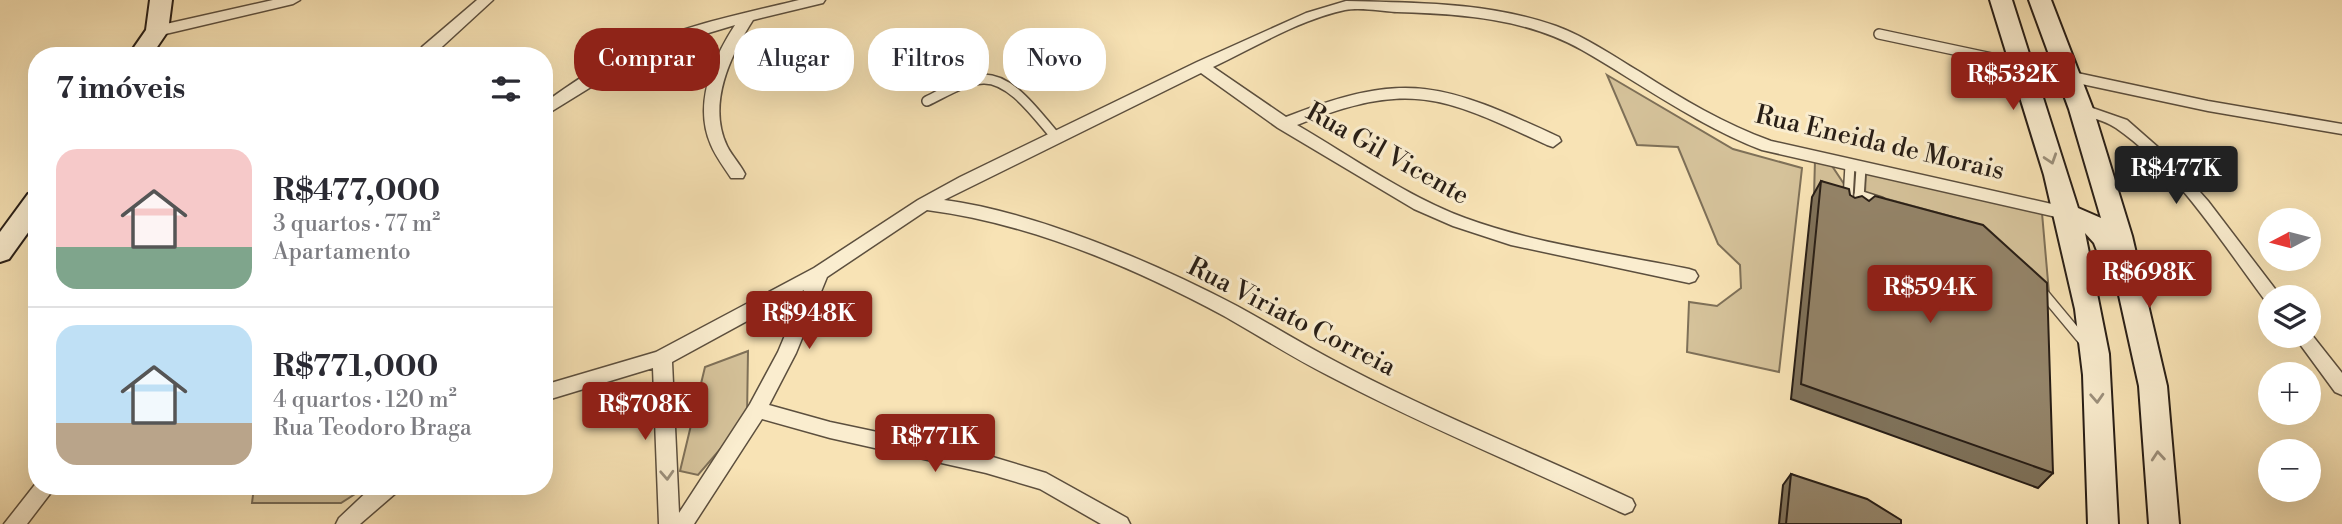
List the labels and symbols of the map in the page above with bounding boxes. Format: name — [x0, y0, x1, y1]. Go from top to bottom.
pin: R$532K — [1956, 52, 2070, 112]
street label: Rua Gil Vicente — [1300, 96, 1475, 212]
street label: Rua Eneida de Morais — [1752, 99, 2008, 187]
pin: R$477K — [2119, 146, 2233, 206]
one-way arrow — [2043, 152, 2057, 164]
north arrow — [2258, 208, 2320, 271]
pin: R$698K — [2092, 250, 2206, 310]
street label: Rua Viriato Correia — [1182, 251, 1402, 384]
pin: R$594K — [1873, 266, 1987, 325]
pin: R$948K — [752, 292, 866, 351]
pin: R$708K — [588, 382, 702, 442]
one-way arrow — [2089, 393, 2104, 404]
pin: R$771K — [878, 414, 992, 474]
one-way arrow — [2151, 450, 2166, 461]
one-way arrow — [660, 470, 675, 481]

